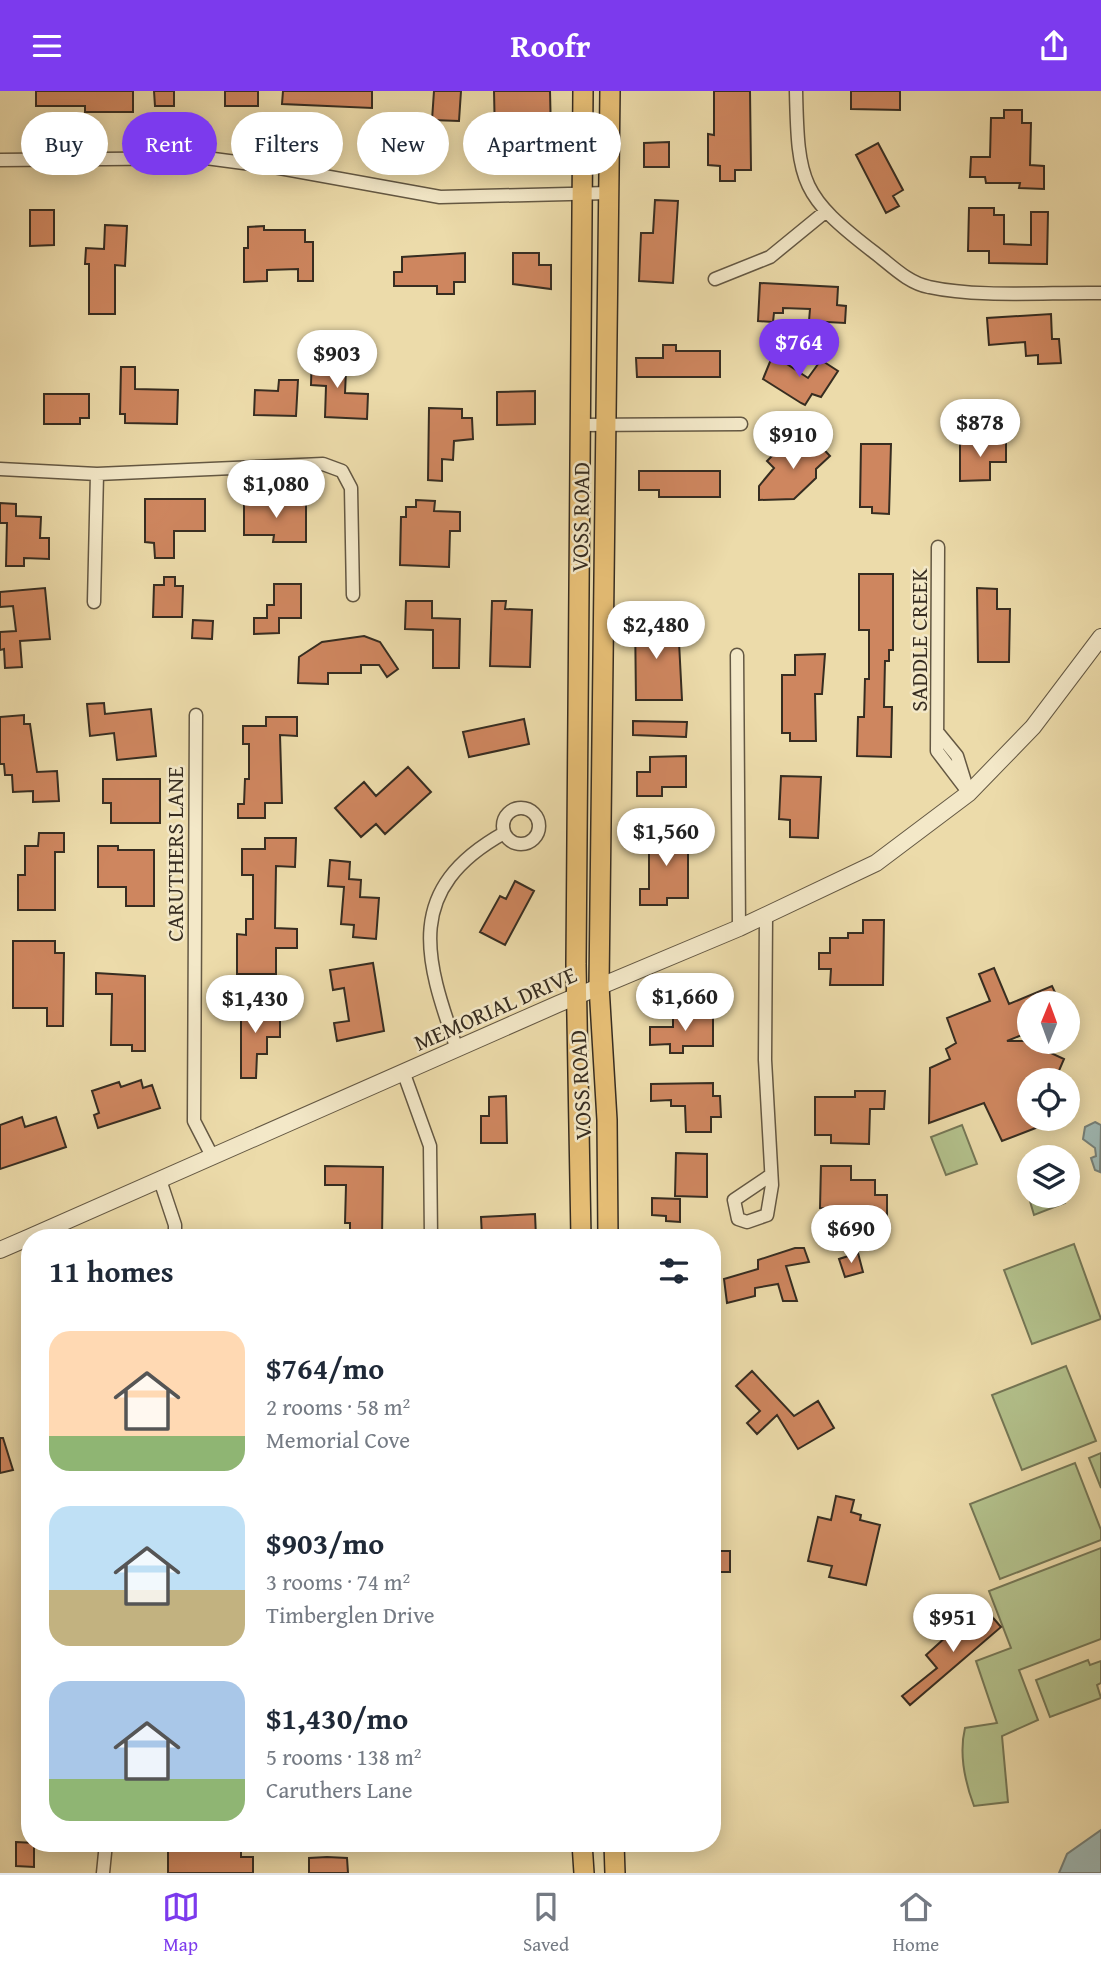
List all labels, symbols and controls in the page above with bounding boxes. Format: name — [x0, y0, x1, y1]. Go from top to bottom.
text: Roofr — [511, 22, 590, 69]
icon: menu — [28, 27, 66, 65]
icon: share — [1035, 27, 1073, 65]
chip: Buy — [21, 112, 108, 175]
chip: Rent — [122, 112, 217, 175]
chip: Filters — [231, 112, 343, 175]
chip: New — [357, 112, 449, 175]
chip: Apartment — [463, 112, 621, 175]
pin: $764 — [758, 320, 840, 379]
text: $764 — [775, 325, 823, 358]
pin: $903 — [296, 331, 378, 390]
text: $903 — [313, 336, 361, 369]
pin: $878 — [939, 399, 1021, 459]
text: $878 — [956, 405, 1004, 438]
pin: $910 — [752, 411, 834, 471]
text: $910 — [769, 417, 817, 450]
pin: $1,080 — [219, 461, 333, 520]
street label: VOSS ROAD — [563, 462, 597, 572]
text: $1,080 — [243, 466, 309, 499]
street label: SADDLE CREEK — [902, 568, 935, 712]
pin: $2,480 — [599, 601, 713, 661]
text: $2,480 — [623, 607, 689, 640]
street label: CARUTHERS LANE — [158, 766, 191, 942]
pin: $1,560 — [609, 809, 723, 868]
text: $1,560 — [633, 814, 699, 847]
street label: MEMORIAL DRIVE — [408, 957, 582, 1059]
pin: $1,660 — [628, 974, 742, 1033]
pin: $1,430 — [198, 975, 312, 1035]
text: $1,660 — [652, 979, 718, 1012]
text: $1,430 — [222, 981, 288, 1014]
north arrow — [1017, 991, 1080, 1053]
map controls — [1017, 991, 1080, 1208]
street label: VOSS ROAD — [561, 1029, 599, 1141]
button: locate — [1017, 1068, 1080, 1131]
button: layers — [1017, 1145, 1080, 1208]
pin: $690 — [810, 1205, 892, 1265]
text: $690 — [827, 1211, 875, 1244]
text: 11 homes — [49, 1249, 174, 1293]
icon: filters — [655, 1252, 693, 1290]
text: $764/mo — [266, 1346, 384, 1390]
icon: home — [105, 1359, 189, 1443]
text: 2 rooms · 58 m² — [266, 1390, 410, 1423]
text: Memorial Cove — [266, 1423, 410, 1456]
text: $903/mo — [266, 1521, 384, 1565]
icon: home — [105, 1534, 189, 1618]
text: 3 rooms · 74 m² — [266, 1565, 410, 1598]
pin: $951 — [912, 1595, 994, 1654]
text: Timberglen Drive — [266, 1598, 435, 1631]
text: $951 — [929, 1600, 977, 1633]
text: $1,430/mo — [266, 1696, 408, 1740]
icon: home — [105, 1709, 189, 1793]
text: 5 rooms · 138 m² — [266, 1740, 421, 1773]
text: Caruthers Lane — [266, 1773, 413, 1806]
tab: Map — [162, 1888, 200, 1958]
tab: Saved — [523, 1888, 569, 1958]
tab: Home — [893, 1888, 939, 1958]

